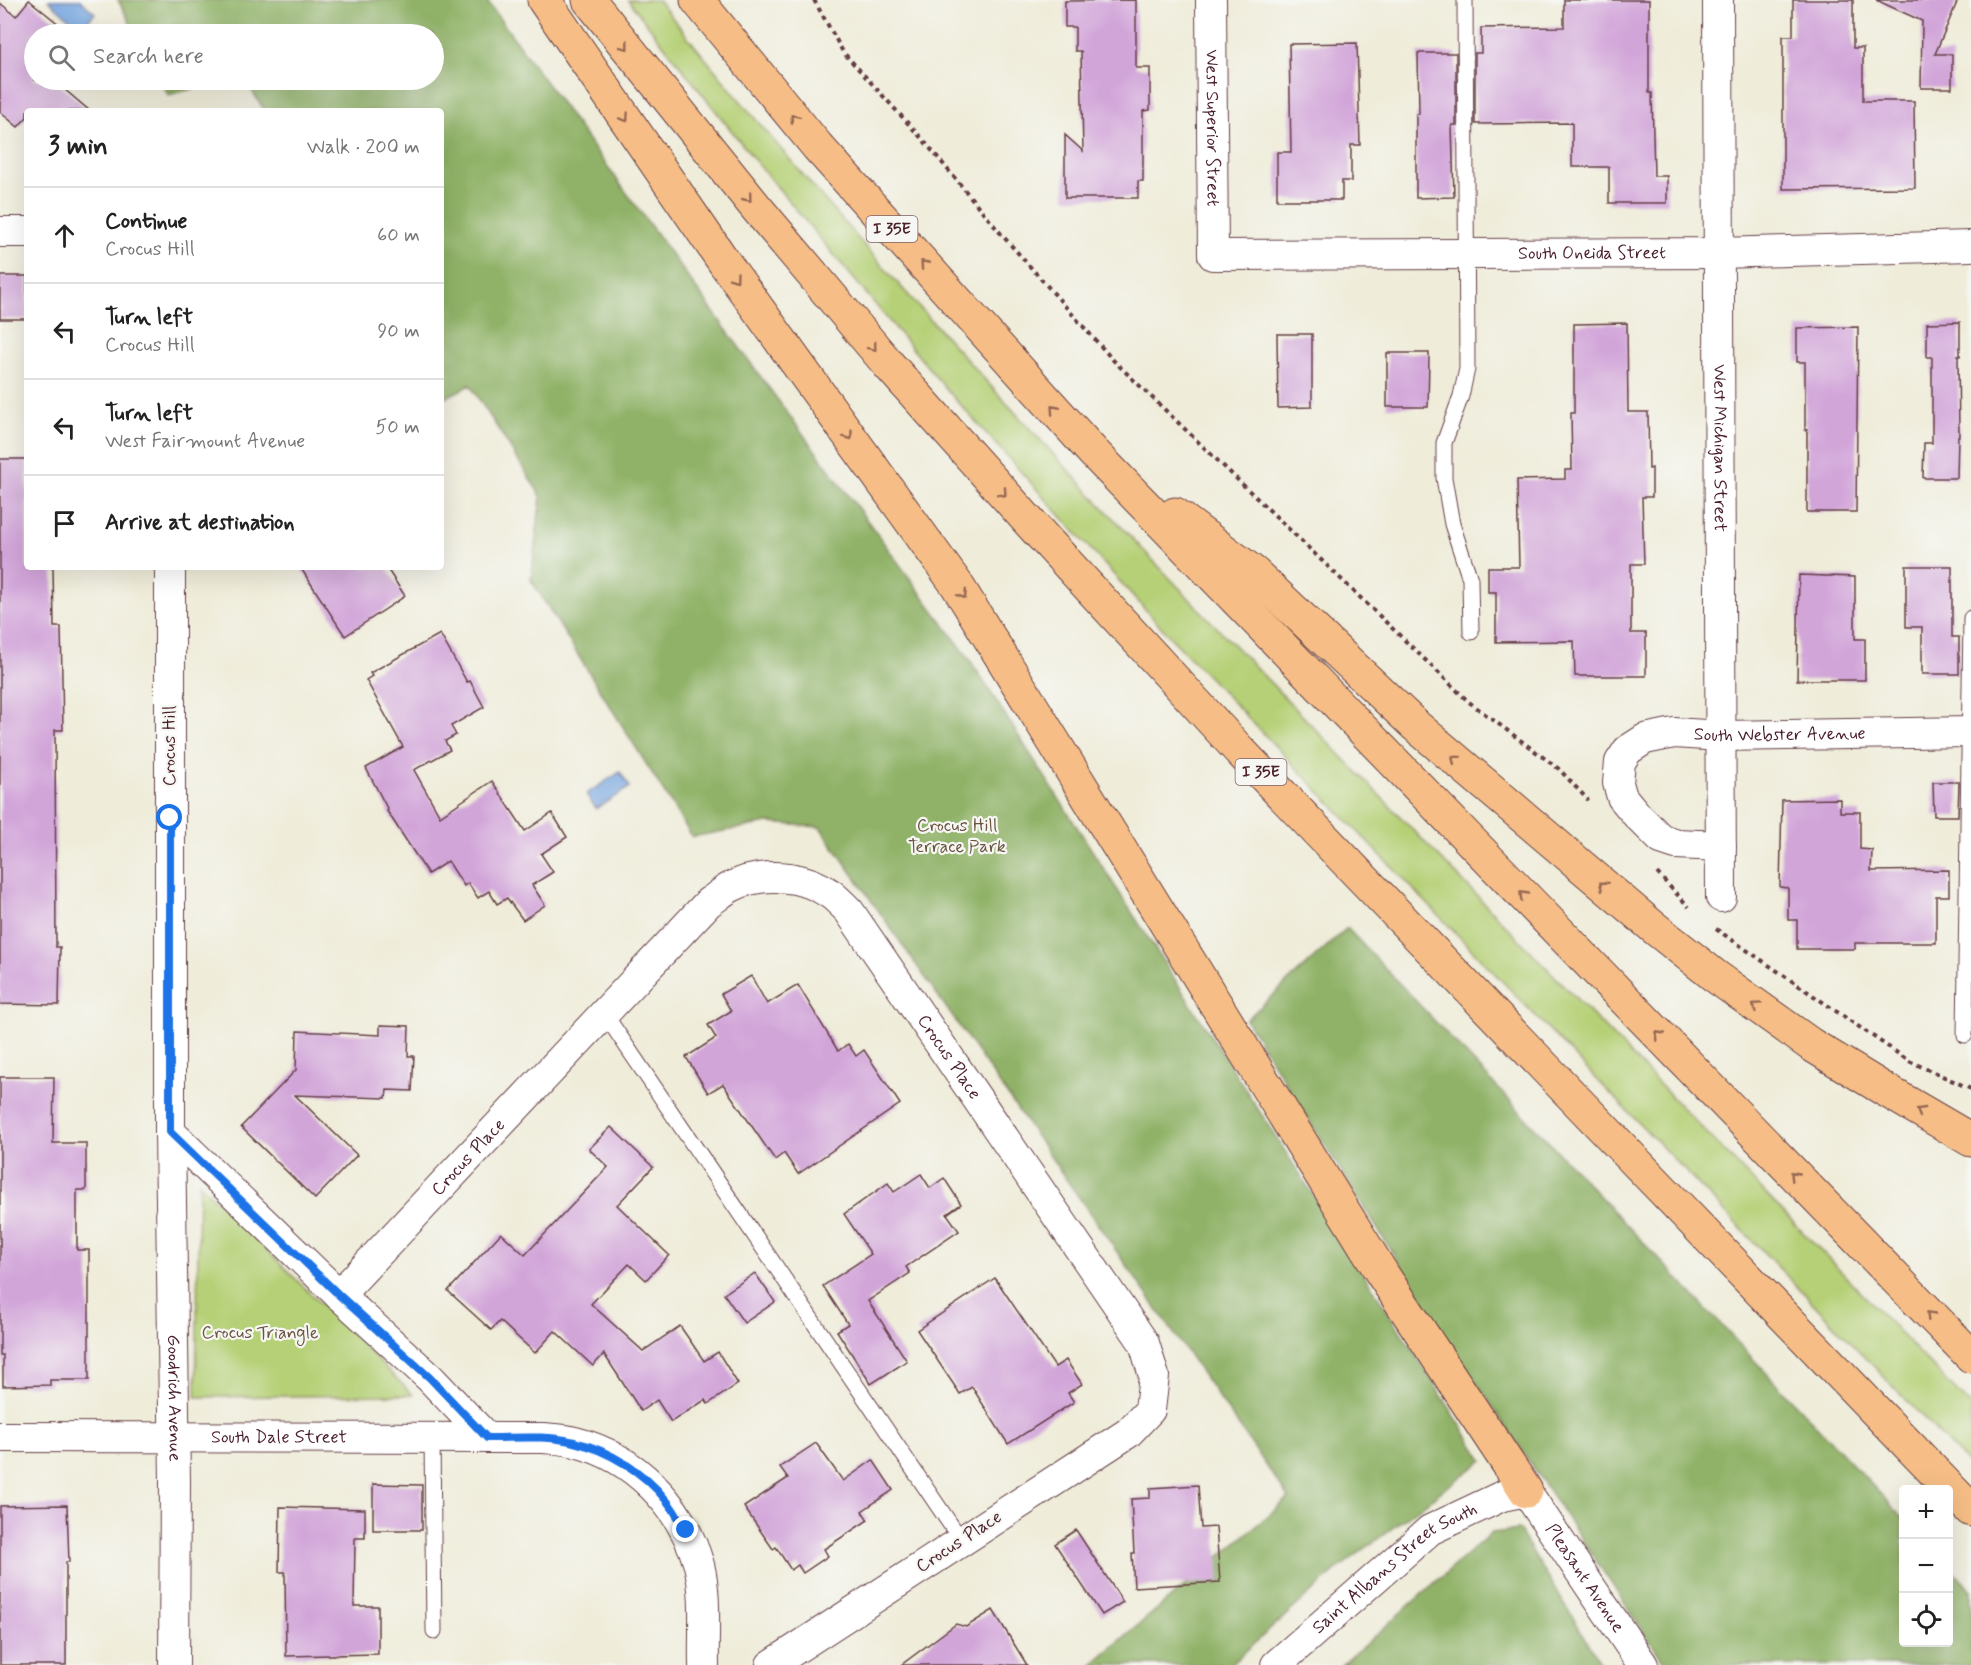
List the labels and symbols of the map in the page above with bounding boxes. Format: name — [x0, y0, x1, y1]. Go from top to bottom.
one-way arrow — [618, 39, 629, 50]
street label: West Superior Street — [1199, 49, 1225, 207]
one-way arrow — [618, 111, 629, 122]
one-way arrow — [790, 114, 801, 125]
one-way arrow — [740, 191, 751, 202]
road number: I 35E — [866, 216, 918, 242]
street label: South Oneida Street — [1518, 241, 1666, 266]
one-way arrow — [920, 260, 931, 271]
one-way arrow — [728, 272, 739, 283]
one-way arrow — [866, 340, 877, 351]
street label: West Michigan Street — [1707, 364, 1732, 532]
one-way arrow — [1050, 405, 1061, 416]
one-way arrow — [842, 430, 853, 441]
one-way arrow — [996, 486, 1007, 497]
one-way arrow — [956, 589, 968, 599]
street label: Crocus Hill — [158, 706, 182, 786]
street label: South Webster Avenue — [1693, 722, 1866, 748]
one-way arrow — [1451, 755, 1462, 766]
road number: I 35E — [1236, 759, 1286, 785]
route start — [156, 804, 182, 830]
park label: Crocus Hill Terrace Park — [908, 814, 1006, 859]
one-way arrow — [1599, 881, 1610, 892]
one-way arrow — [1519, 891, 1530, 902]
one-way arrow — [1752, 1002, 1763, 1013]
street label: Crocus Place — [911, 1010, 986, 1104]
one-way arrow — [1655, 1031, 1666, 1042]
one-way arrow — [1916, 1107, 1926, 1118]
street label: Crocus Place — [426, 1114, 511, 1201]
one-way arrow — [1791, 1171, 1802, 1182]
one-way arrow — [1927, 1311, 1938, 1322]
park label: Crocus Triangle — [202, 1321, 318, 1346]
street label: Goodrich Avenue — [161, 1334, 187, 1462]
street label: South Dale Street — [211, 1425, 347, 1450]
street label: Saint Albans Street South — [1307, 1497, 1481, 1640]
street label: Crocus Place — [911, 1505, 1007, 1579]
route end — [672, 1516, 698, 1542]
street label: Pleasant Avenue — [1539, 1519, 1630, 1638]

